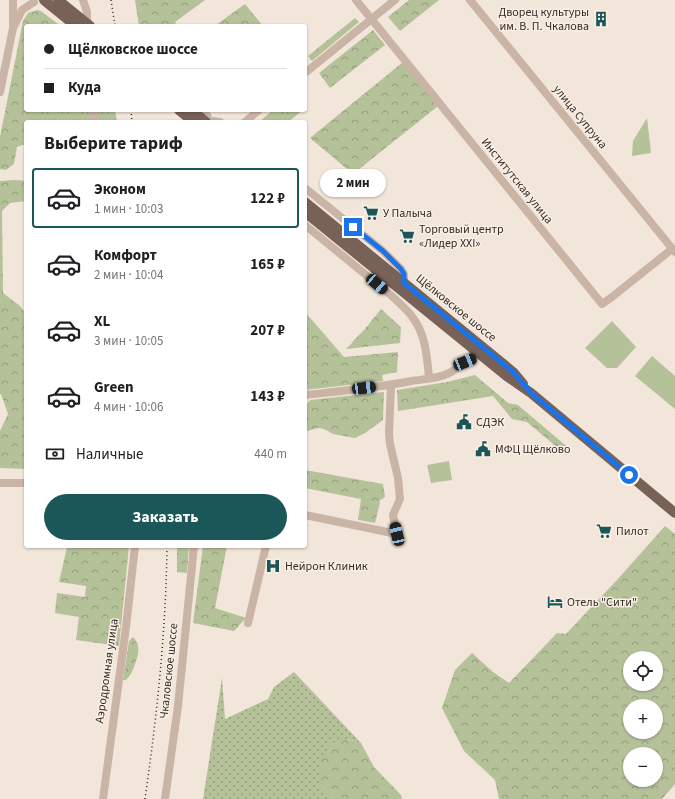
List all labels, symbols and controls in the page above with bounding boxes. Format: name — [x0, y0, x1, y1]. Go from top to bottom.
place label: Дворец культуры им. В. П. Чкалова — [498, 4, 589, 35]
building icon: Дворец культуры им. В. П. Чкалова — [592, 10, 610, 28]
text: Щёлковское шоссе — [68, 39, 198, 60]
text: Куда — [68, 77, 101, 98]
street label: улица Супруна — [549, 81, 611, 153]
text: Выберите тариф — [44, 131, 183, 156]
street label: Институтская улица — [477, 134, 557, 228]
callout: 2 мин — [320, 169, 386, 197]
text: 2 мин — [336, 174, 370, 192]
text: Эконом — [94, 179, 146, 200]
icon: car — [46, 180, 82, 216]
text: 122 ₽ — [250, 188, 285, 209]
text: 1 мин · 10:03 — [94, 200, 163, 218]
supermarket icon: У Палыча — [362, 204, 380, 222]
place label: У Палыча — [383, 205, 432, 222]
route end — [344, 218, 362, 236]
place label: Торговый центр «Лидер XXI» — [419, 221, 504, 252]
supermarket icon: Торговый центр «Лидер XXI» — [398, 227, 416, 245]
text: Комфорт — [94, 245, 157, 266]
icon: car — [46, 246, 82, 282]
text: 165 ₽ — [250, 254, 285, 275]
text: 2 мин · 10:04 — [94, 266, 163, 284]
street label: Щёлковское шоссе — [412, 270, 500, 346]
car — [364, 272, 390, 296]
text: XL — [94, 311, 110, 332]
icon: car — [46, 312, 82, 348]
text: 207 ₽ — [250, 320, 285, 341]
text: 3 мин · 10:05 — [94, 332, 163, 350]
car — [452, 352, 478, 372]
text: Green — [94, 377, 134, 398]
icon: car — [46, 378, 82, 414]
car — [351, 381, 377, 395]
text: 143 ₽ — [250, 386, 285, 407]
text: 4 мин · 10:06 — [94, 398, 163, 416]
public building icon: СДЭК — [455, 413, 473, 431]
place label: СДЭК — [476, 414, 504, 431]
public building icon: МФЦ Щёлково — [474, 440, 492, 458]
place label: МФЦ Щёлково — [495, 441, 570, 458]
icon: cash — [44, 443, 66, 465]
text: Наличные — [76, 444, 143, 465]
text: 440 m — [254, 445, 287, 463]
route start — [620, 466, 638, 484]
button: Заказать — [44, 494, 287, 540]
car — [388, 521, 406, 547]
supermarket icon: Пилот — [595, 522, 613, 540]
place label: Пилот — [616, 523, 649, 540]
hospital icon: Нейрон Клиник — [264, 557, 282, 575]
place label: Нейрон Клиник — [285, 558, 368, 575]
hotel icon: Отель "Сити" — [546, 593, 564, 611]
place label: Отель "Сити" — [567, 594, 637, 611]
street label: Аэродромная улица — [91, 618, 123, 724]
street label: Чкаловское шоссе — [156, 622, 182, 720]
map controls — [623, 651, 663, 787]
button: locate — [623, 651, 663, 691]
button: + — [623, 699, 663, 739]
button: − — [623, 747, 663, 787]

